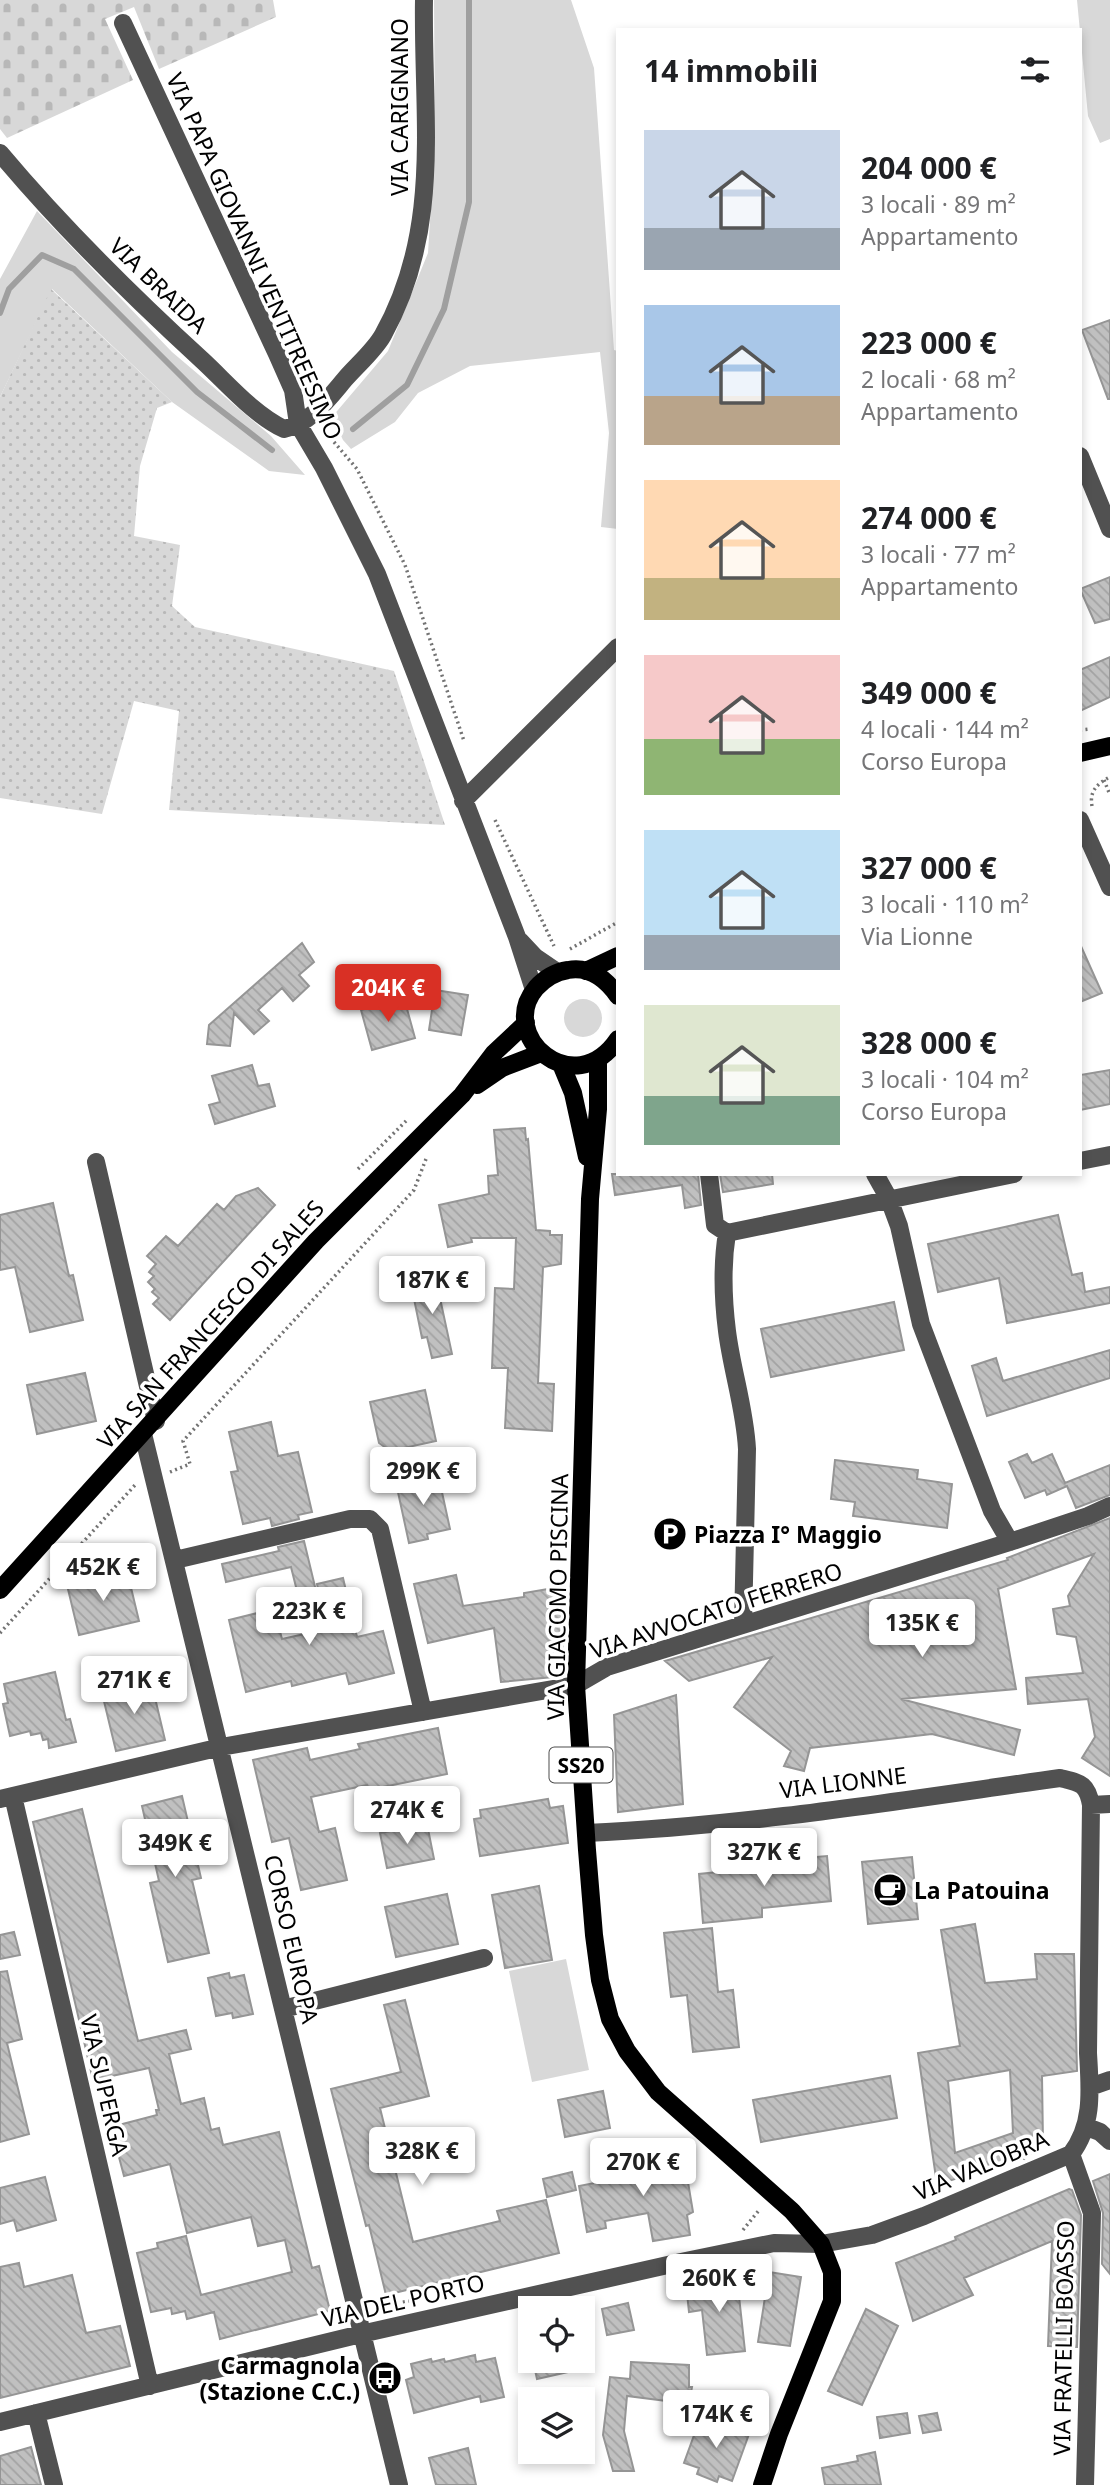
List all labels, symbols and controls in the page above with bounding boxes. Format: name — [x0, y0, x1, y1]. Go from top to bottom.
street label: VIA CARIGNANO — [383, 18, 415, 196]
text: 14 immobili — [644, 50, 818, 91]
icon: filters — [1016, 51, 1054, 89]
street label: VIA PAPA GIOVANNI VENTITREESIMO — [159, 68, 351, 444]
text: 204 000 € — [861, 147, 997, 188]
icon: home — [700, 158, 784, 242]
text: 3 locali · 89 m² — [861, 188, 1016, 220]
text: Appartamento — [861, 220, 1019, 252]
street label: VIA BRAIDA — [103, 230, 215, 340]
text: 223 000 € — [861, 322, 997, 363]
icon: home — [700, 333, 784, 417]
text: 2 locali · 68 m² — [861, 363, 1016, 395]
text: Appartamento — [861, 395, 1019, 427]
text: 274 000 € — [861, 497, 997, 538]
icon: home — [700, 508, 784, 592]
text: 3 locali · 77 m² — [861, 538, 1016, 570]
text: Appartamento — [861, 570, 1019, 602]
text: 349 000 € — [861, 672, 997, 713]
icon: home — [700, 683, 784, 767]
text: 4 locali · 144 m² — [861, 713, 1029, 745]
text: Corso Europa — [861, 745, 1007, 777]
text: 327 000 € — [861, 847, 997, 888]
icon: home — [700, 858, 784, 942]
text: 3 locali · 110 m² — [861, 888, 1029, 920]
text: Via Lionne — [861, 920, 973, 952]
pin: 204K € — [331, 964, 445, 1024]
text: 204K € — [351, 971, 425, 1003]
text: 328 000 € — [861, 1022, 997, 1063]
icon: home — [700, 1033, 784, 1117]
text: 3 locali · 104 m² — [861, 1063, 1029, 1095]
text: Corso Europa — [861, 1095, 1007, 1127]
street label: VIA SAN FRANCESCO DI SALES — [89, 1193, 331, 1455]
pin: 187K € — [375, 1256, 489, 1316]
text: 187K € — [395, 1263, 469, 1295]
pin: 299K € — [366, 1448, 480, 1507]
text: 299K € — [386, 1454, 460, 1486]
street label: VIA GIACOMO PISCINA — [539, 1473, 575, 1721]
parking icon: Piazza I° Maggio — [651, 1515, 689, 1553]
place label: Piazza I° Maggio — [694, 1518, 882, 1550]
pin: 452K € — [46, 1544, 160, 1603]
text: 452K € — [66, 1550, 140, 1582]
street label: VIA AVVOCATO FERRERO — [586, 1554, 846, 1666]
pin: 223K € — [252, 1588, 366, 1647]
text: 223K € — [272, 1594, 346, 1626]
pin: 135K € — [865, 1600, 979, 1659]
text: 135K € — [885, 1606, 959, 1638]
pin: 271K € — [77, 1656, 191, 1716]
text: 271K € — [97, 1663, 171, 1695]
road number: SS20 — [550, 1748, 612, 1782]
street label: VIA LIONNE — [778, 1758, 908, 1806]
pin: 274K € — [350, 1786, 464, 1846]
text: 274K € — [370, 1793, 444, 1825]
pin: 349K € — [118, 1820, 232, 1879]
text: 349K € — [138, 1826, 212, 1858]
pin: 327K € — [707, 1828, 821, 1888]
text: 327K € — [727, 1835, 801, 1867]
street label: CORSO EUROPA — [257, 1851, 327, 2027]
cafe icon: La Patouina — [871, 1871, 909, 1909]
place label: La Patouina — [914, 1874, 1050, 1906]
street label: VIA SUPERGA — [73, 2011, 137, 2159]
street label: VIA VALOBRA — [909, 2122, 1054, 2208]
pin: 328K € — [365, 2128, 479, 2187]
text: 328K € — [385, 2134, 459, 2166]
pin: 270K € — [586, 2138, 700, 2198]
text: 270K € — [606, 2145, 680, 2177]
street label: VIA FRATELLI BOASSO — [1045, 2220, 1081, 2456]
pin: 260K € — [662, 2254, 776, 2314]
text: 260K € — [682, 2261, 756, 2293]
street label: VIA DEL PORTO — [318, 2266, 488, 2334]
map controls — [518, 2296, 595, 2464]
button: locate — [518, 2296, 595, 2373]
place label: Carmagnola (Stazione C.C.) — [199, 2349, 360, 2407]
bus stop icon: Carmagnola (Stazione C.C.) — [366, 2359, 404, 2397]
button: layers — [518, 2387, 595, 2464]
pin: 174K € — [659, 2390, 773, 2450]
text: 174K € — [679, 2397, 753, 2429]

